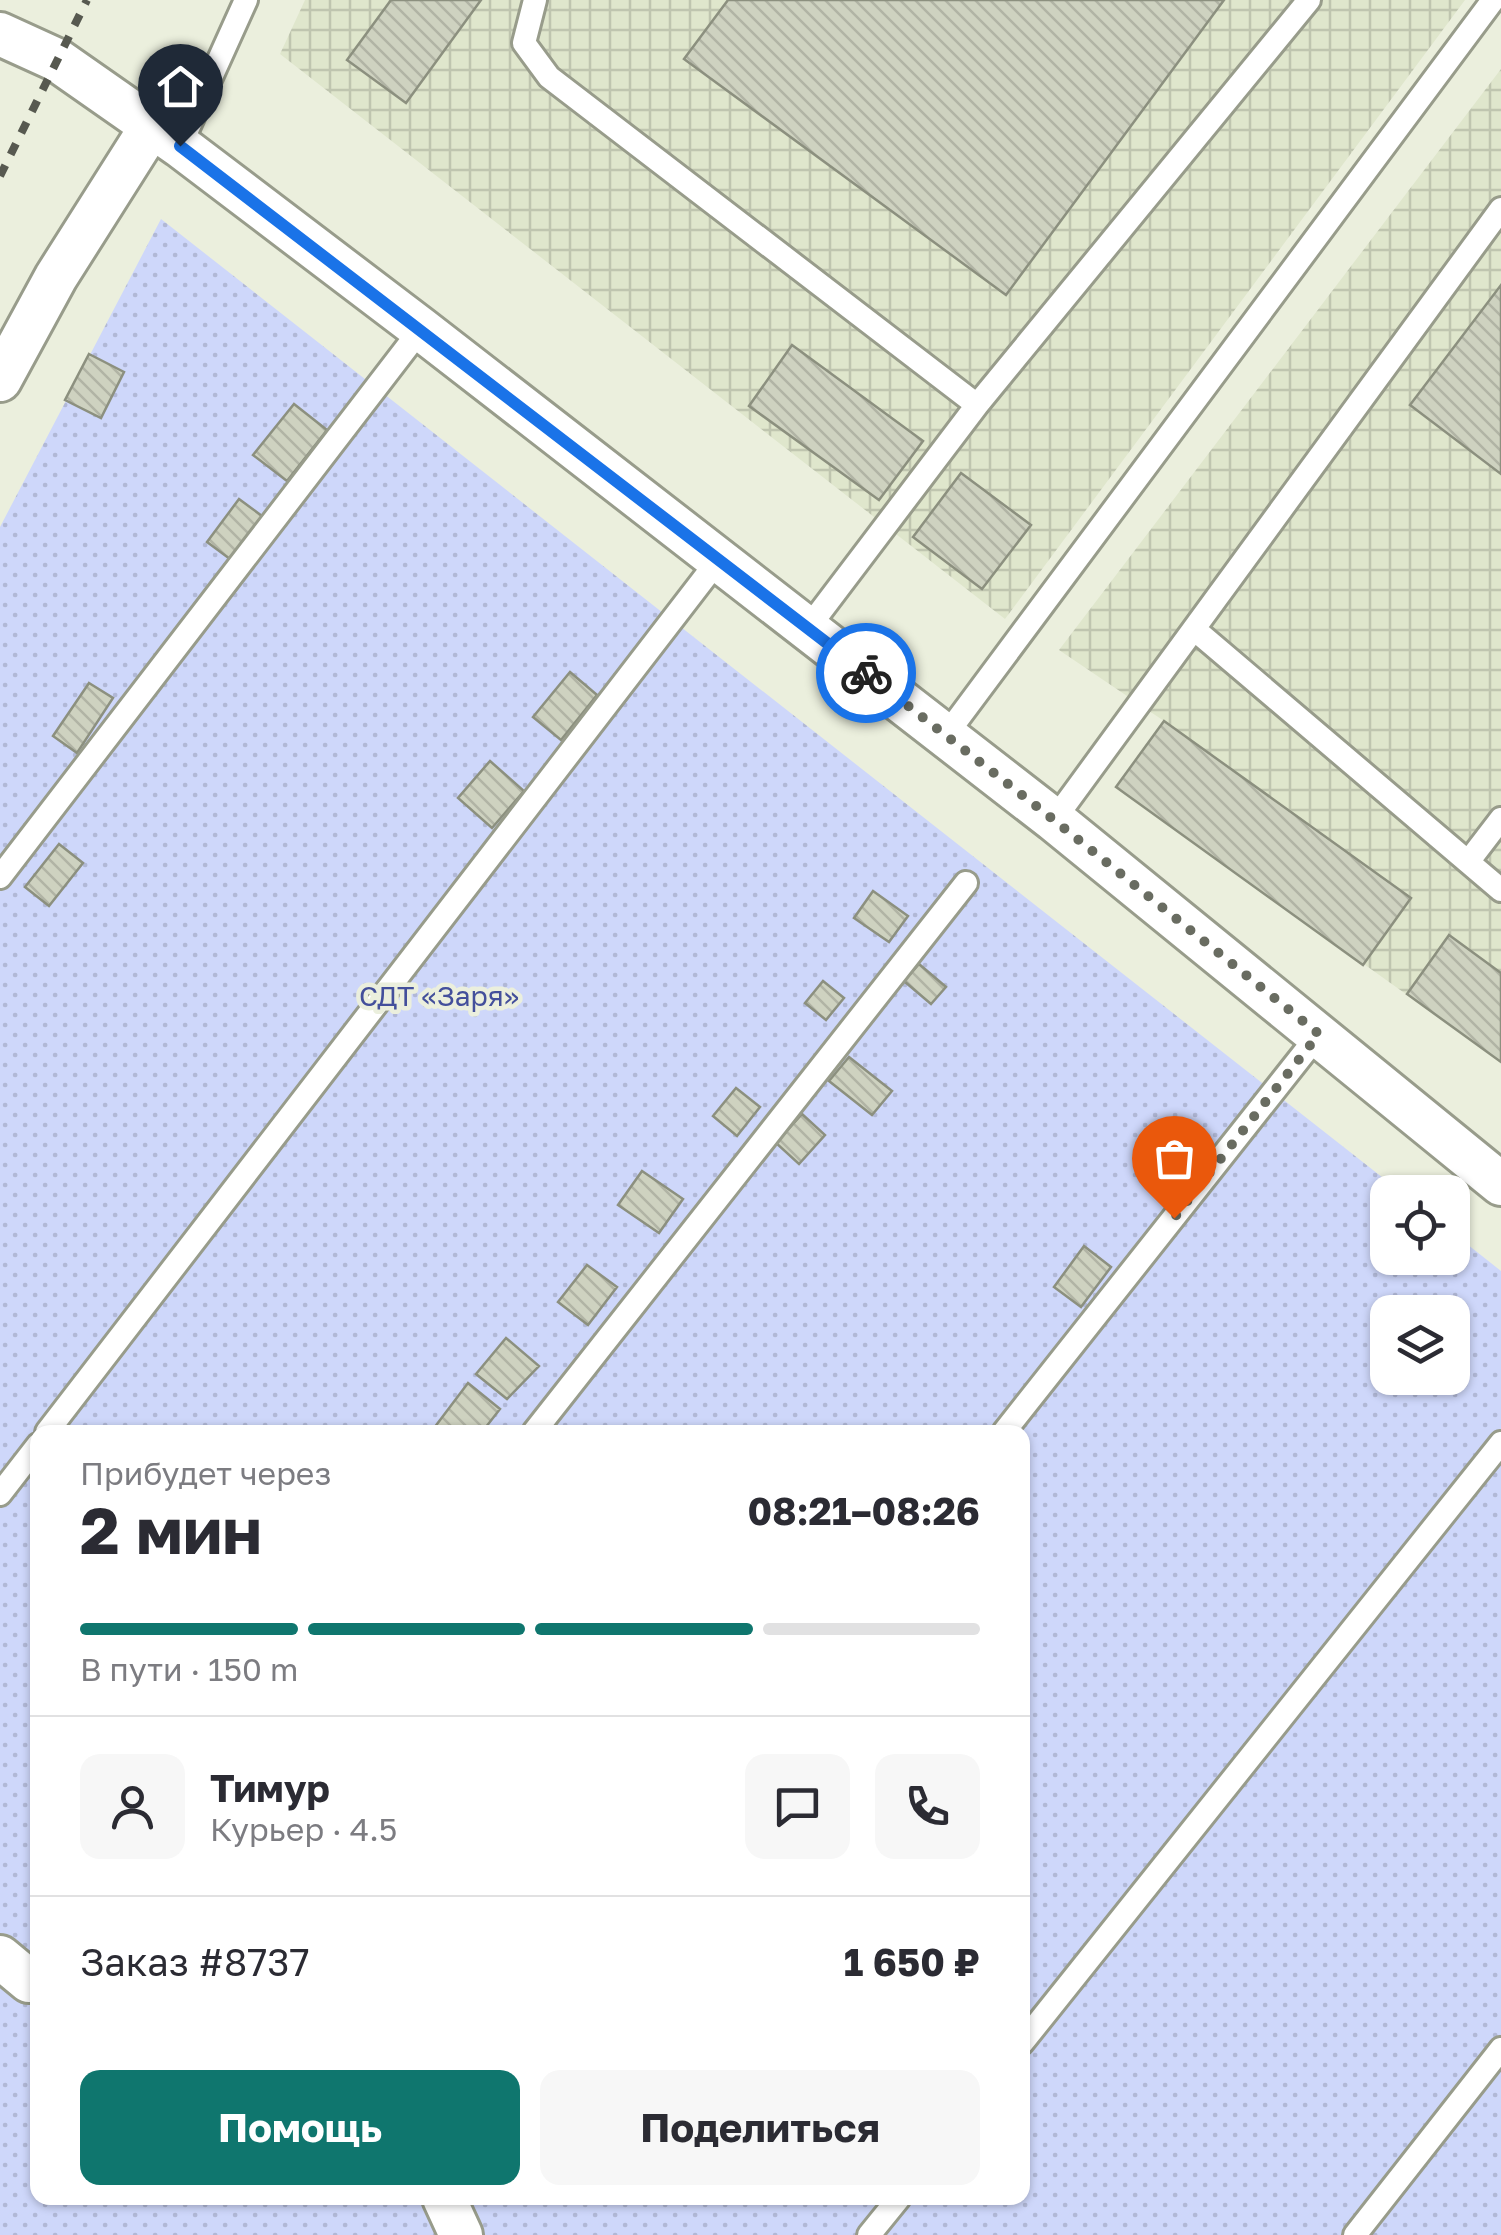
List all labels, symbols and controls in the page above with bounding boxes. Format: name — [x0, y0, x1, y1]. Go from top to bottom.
pin — [138, 44, 223, 147]
icon: home — [153, 59, 208, 114]
courier — [816, 623, 916, 723]
icon: bike — [839, 646, 894, 701]
park label: СДТ «Заря» — [359, 979, 519, 1012]
pin — [1132, 1116, 1217, 1219]
icon: bag — [1147, 1131, 1202, 1186]
map controls — [1370, 1175, 1470, 1395]
button: locate — [1370, 1175, 1470, 1275]
button: layers — [1370, 1295, 1470, 1395]
text: Прибудет через — [80, 1454, 331, 1492]
text: 08:21–08:26 — [747, 1488, 980, 1533]
text: 2 мин — [80, 1490, 262, 1568]
text: В пути · 150 m — [80, 1650, 298, 1688]
button: person — [80, 1754, 185, 1859]
button: chat — [745, 1754, 850, 1859]
button: phone — [875, 1754, 980, 1859]
text: Тимур — [210, 1765, 330, 1810]
text: Курьер · 4.5 — [210, 1810, 397, 1848]
text: Заказ #8737 — [80, 1939, 310, 1984]
text: 1 650 ₽ — [844, 1939, 980, 1984]
button: Помощь — [80, 2070, 520, 2185]
button: Поделиться — [540, 2070, 980, 2185]

